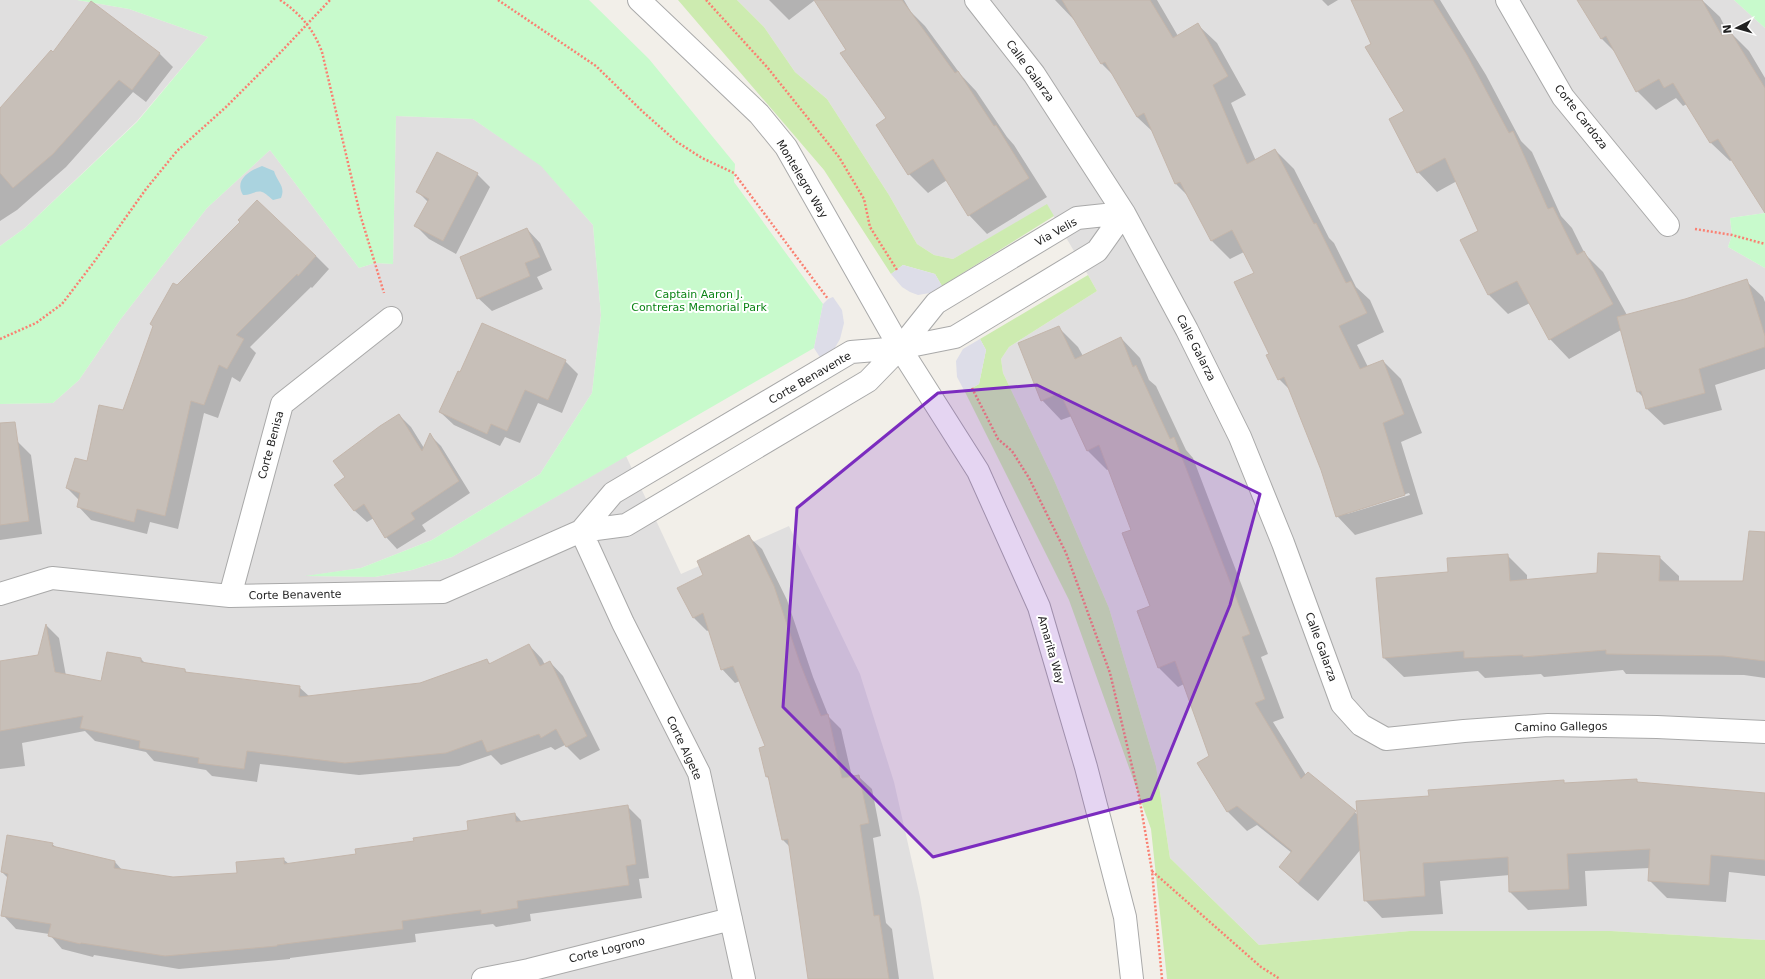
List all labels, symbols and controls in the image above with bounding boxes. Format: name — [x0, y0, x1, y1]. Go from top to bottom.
north arrow — [1717, 8, 1757, 48]
text: N — [1721, 24, 1734, 34]
street label: Calle Galarza — [1003, 38, 1057, 104]
street label: Corte Cardoza — [1552, 82, 1610, 152]
street label: Montelegro Way — [774, 138, 831, 221]
street label: Via Velis — [1033, 215, 1079, 249]
park label: Captain Aaron J. Contreras Memorial Park — [631, 288, 767, 314]
street label: Calle Galarza — [1174, 313, 1218, 383]
street label: Corte Benavente — [767, 349, 854, 407]
street label: Corte Benisa — [256, 409, 286, 481]
street label: Corte Benavente — [248, 588, 342, 602]
street label: Calle Galarza — [1302, 611, 1340, 683]
street label: Amarita Way — [1035, 614, 1067, 686]
street label: Corte Algete — [664, 714, 705, 782]
street label: Camino Gallegos — [1514, 720, 1608, 734]
street label: Corte Logrono — [568, 934, 647, 966]

